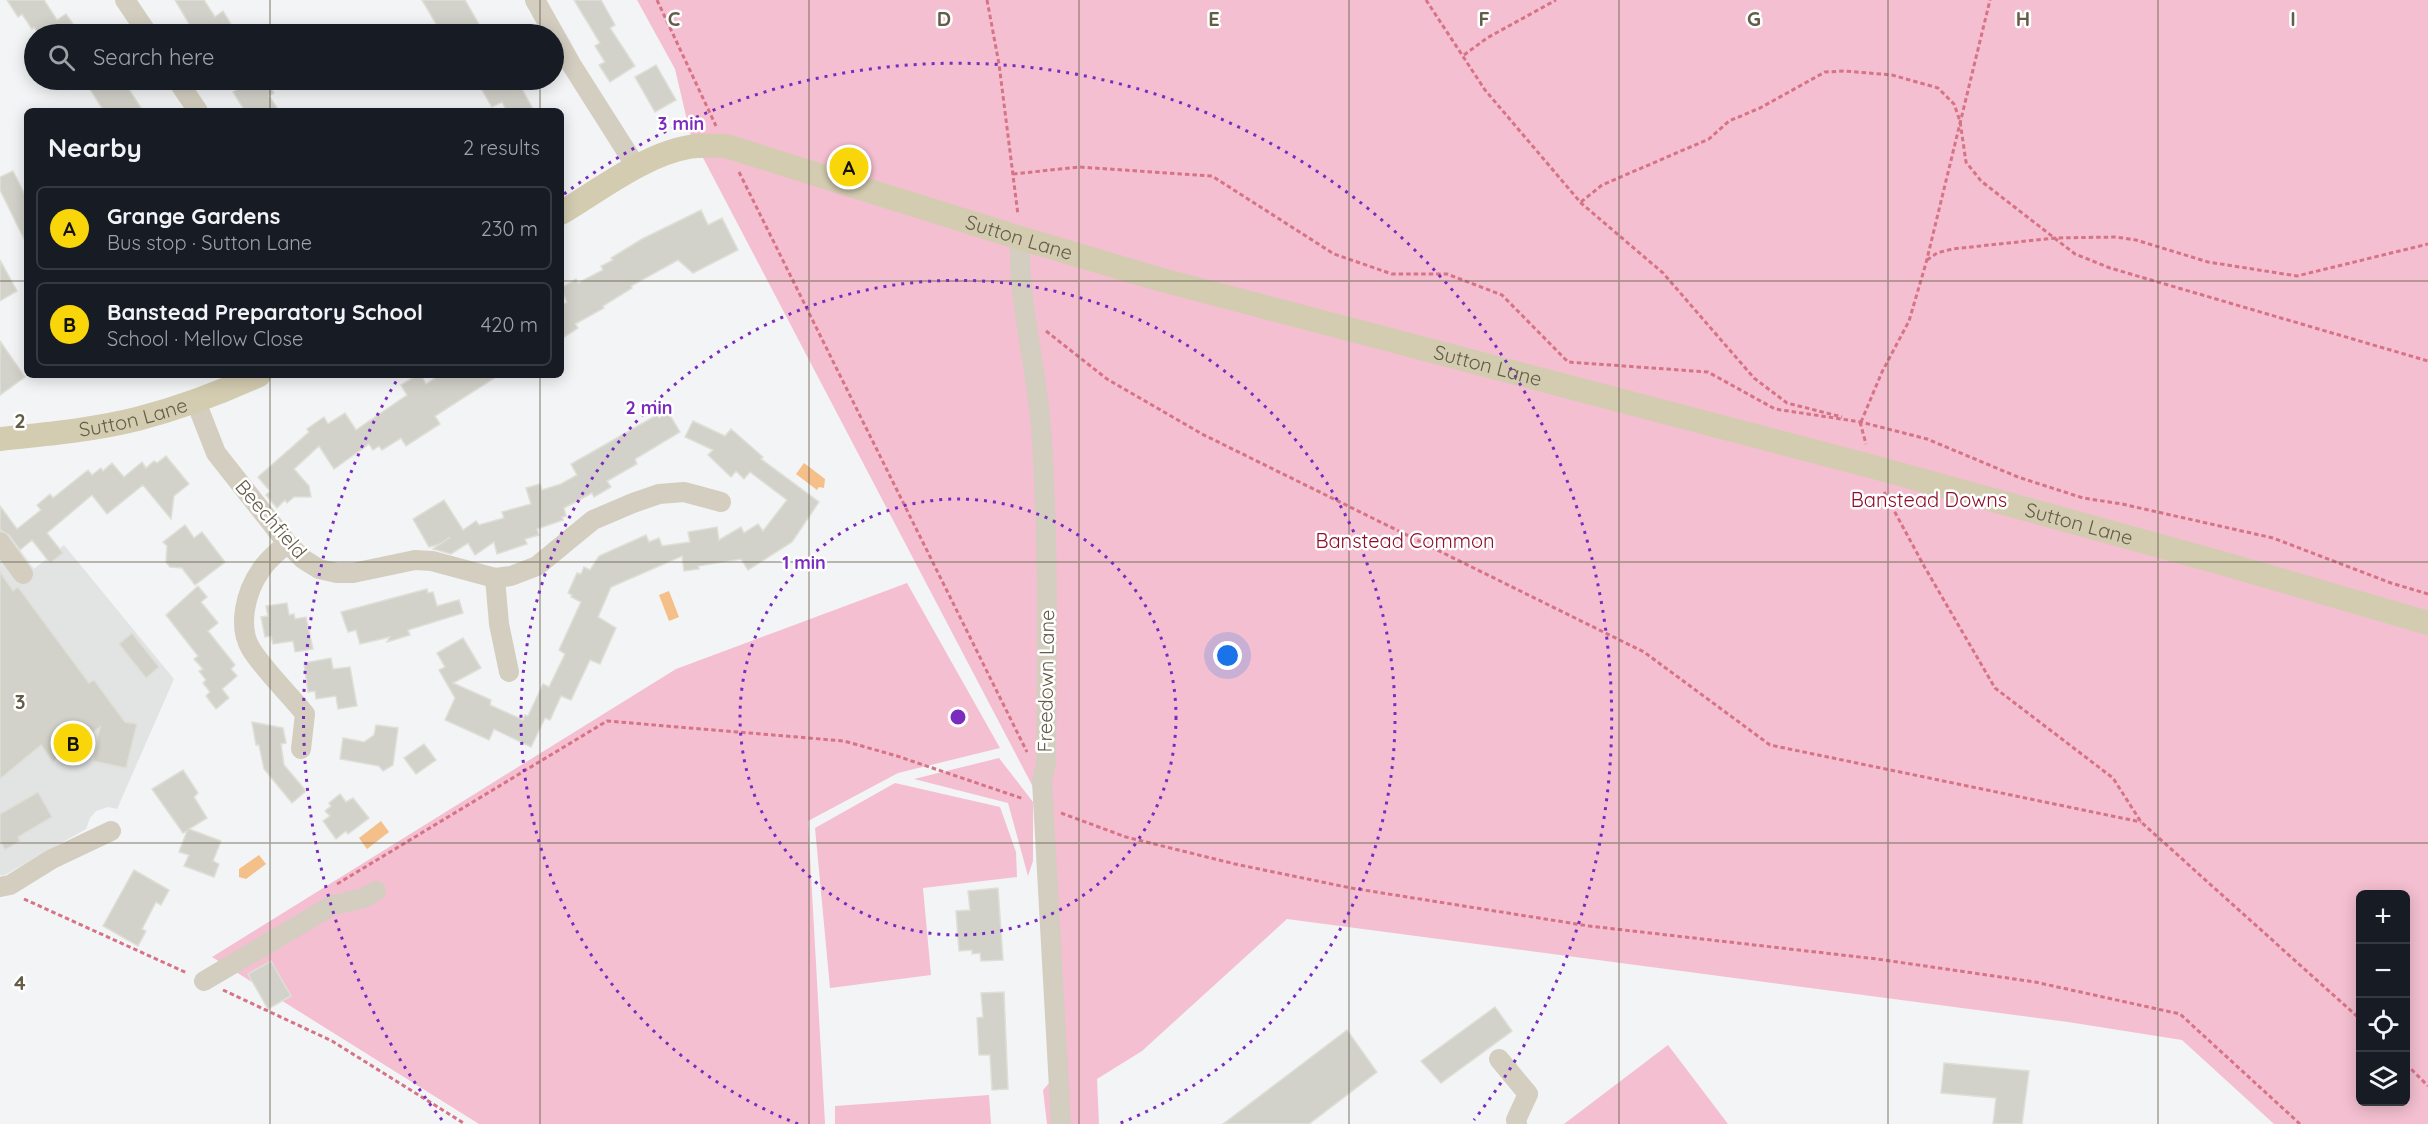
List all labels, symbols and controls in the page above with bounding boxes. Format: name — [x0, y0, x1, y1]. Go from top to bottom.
text: C — [668, 6, 681, 31]
text: D — [937, 6, 951, 31]
text: E — [1208, 6, 1220, 31]
text: F — [1478, 6, 1490, 31]
text: G — [1747, 6, 1761, 31]
text: H — [2016, 6, 2030, 31]
text: I — [2290, 6, 2296, 31]
search box — [24, 24, 564, 90]
icon: search — [45, 41, 78, 74]
text: Search here — [93, 43, 214, 71]
text: 3 min — [658, 112, 704, 135]
text: Nearby — [48, 131, 142, 164]
text: 2 results — [463, 135, 540, 160]
pin: A — [830, 144, 868, 190]
text: Grange Gardens — [107, 202, 280, 230]
street label: Sutton Lane — [963, 209, 1076, 265]
text: A — [63, 216, 76, 241]
text: 230 m — [481, 216, 538, 241]
text: Bus stop · Sutton Lane — [107, 230, 312, 255]
text: Banstead Preparatory School — [107, 298, 423, 326]
text: B — [63, 312, 76, 337]
text: 420 m — [481, 312, 538, 337]
text: School · Mellow Close — [107, 326, 303, 351]
street label: Sutton Lane — [1431, 339, 1545, 391]
street label: Sutton Lane — [77, 392, 191, 442]
text: 2 min — [626, 396, 672, 419]
text: 2 — [14, 408, 26, 433]
street label: Beechfield — [230, 474, 313, 563]
park label: Banstead Downs — [1851, 487, 2007, 512]
street label: Sutton Lane — [2022, 496, 2136, 550]
park label: Banstead Common — [1315, 528, 1495, 553]
text: 1 min — [782, 551, 826, 574]
street label: Freedown Lane — [1032, 609, 1059, 753]
your location — [1213, 641, 1242, 670]
text: 3 — [15, 689, 25, 714]
centre of rings — [948, 707, 968, 727]
pin: B — [54, 720, 92, 766]
map controls — [2356, 890, 2410, 1106]
button: + — [2356, 890, 2410, 944]
button: − — [2356, 944, 2410, 998]
text: 4 — [14, 970, 26, 995]
button: locate — [2356, 998, 2410, 1052]
button: layers — [2356, 1052, 2410, 1106]

